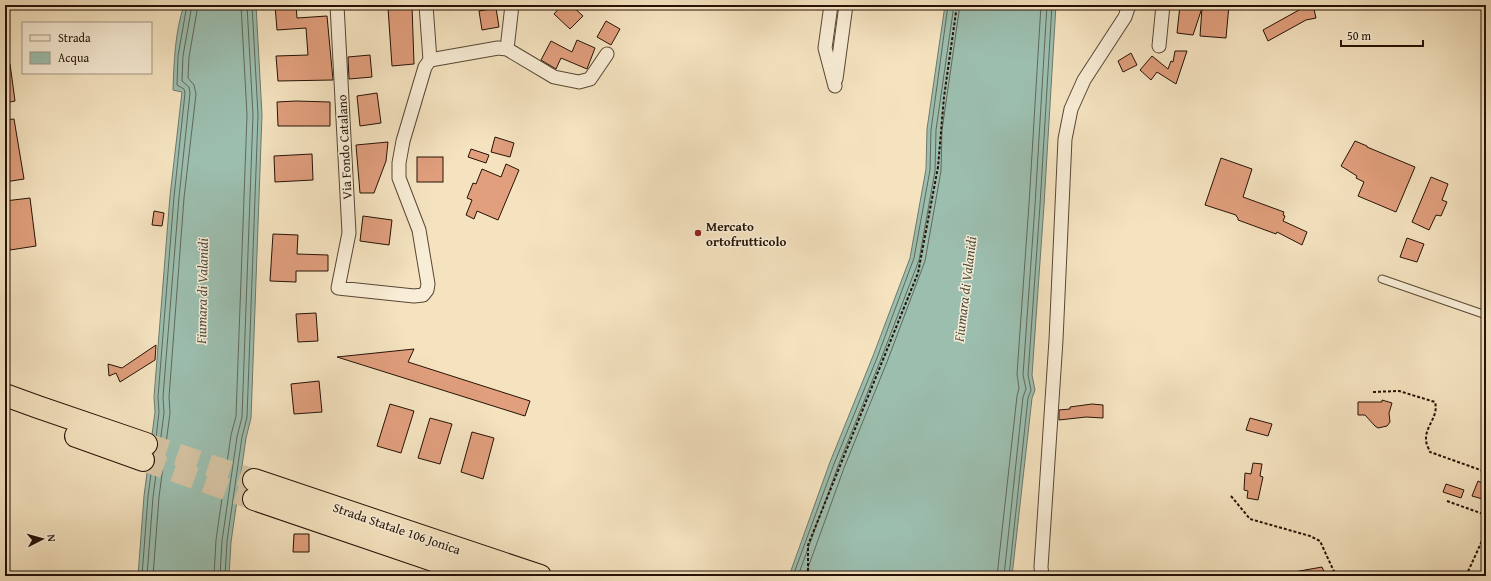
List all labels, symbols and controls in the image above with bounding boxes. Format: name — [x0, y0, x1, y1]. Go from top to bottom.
legend — [22, 22, 152, 74]
scale bar — [1341, 22, 1423, 48]
text: 50 m — [1347, 27, 1371, 44]
text: Strada — [58, 29, 91, 46]
text: Acqua — [58, 49, 89, 66]
street label: Via Fondo Catalano — [332, 94, 357, 200]
place label: Mercato ortofrutticolo — [706, 217, 787, 251]
marker: Mercato ortofrutticolo — [693, 228, 703, 238]
water label: Fiumara di Valanidi — [948, 235, 981, 344]
water label: Fiumara di Valanidi — [191, 237, 213, 345]
street label: Strada Statale 106 Jonica — [330, 498, 464, 560]
north arrow — [22, 519, 62, 559]
text: N — [44, 533, 60, 543]

